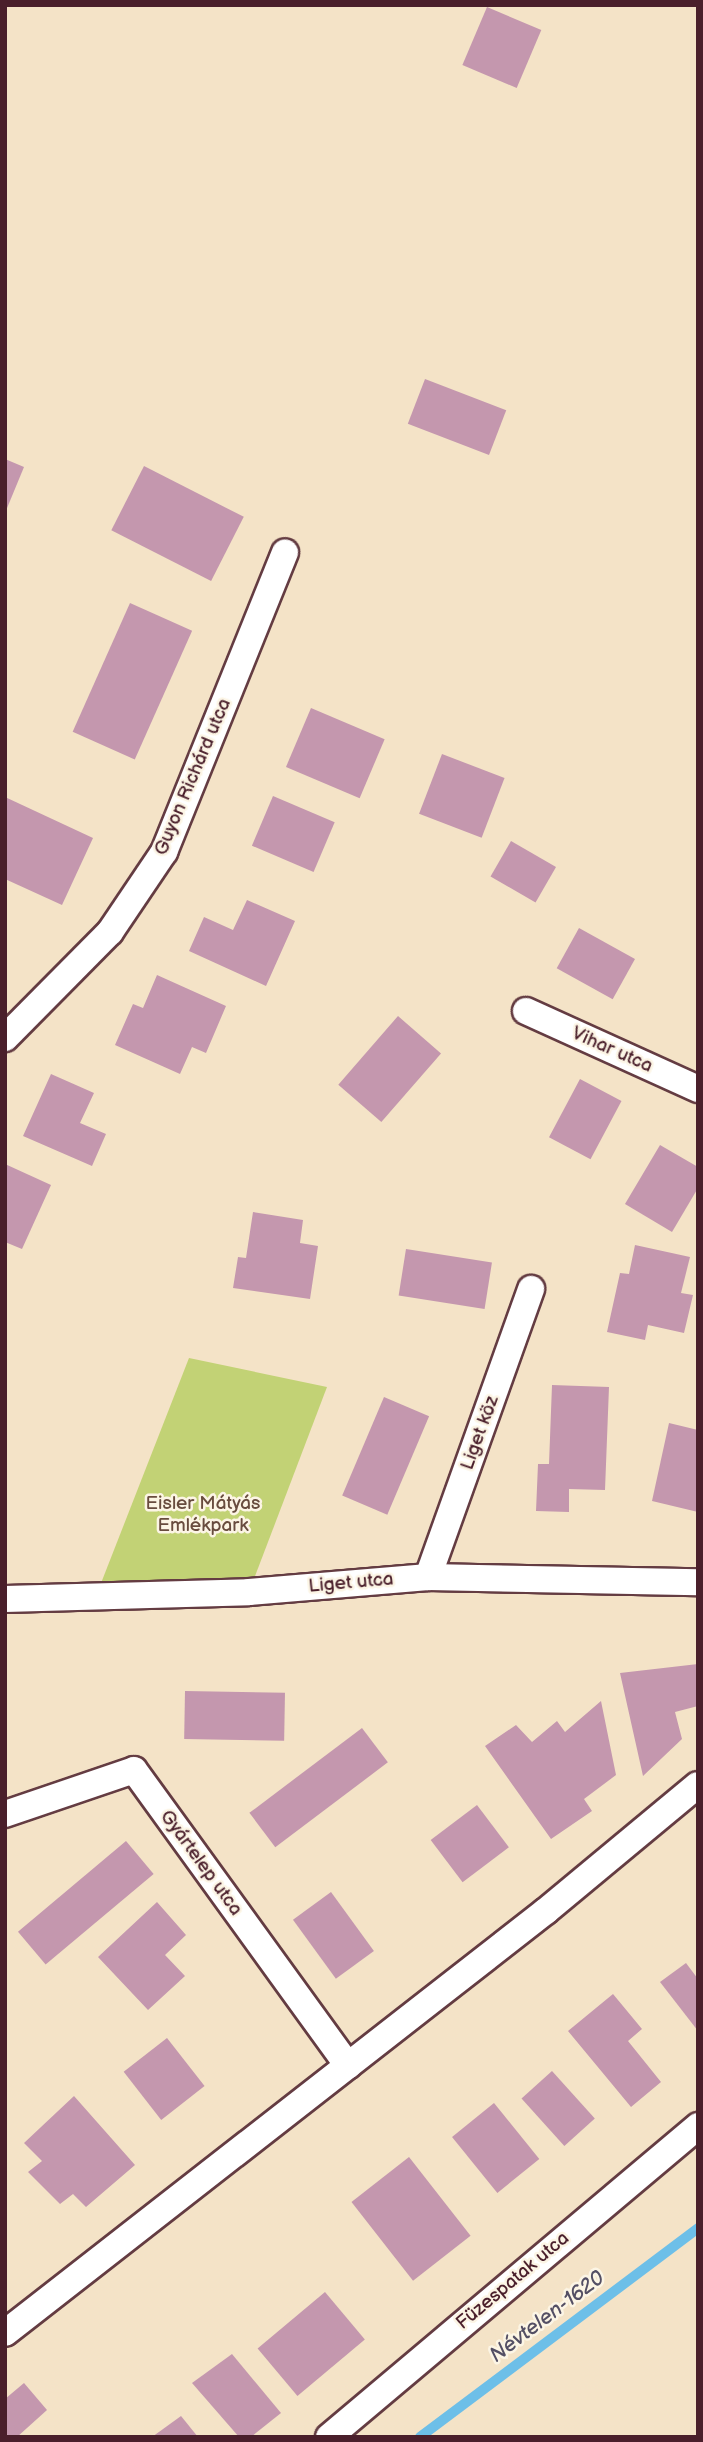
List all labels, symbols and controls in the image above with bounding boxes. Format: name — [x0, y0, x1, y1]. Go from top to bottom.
street label: Guyon Richárd utca — [150, 695, 236, 859]
street label: Vihar utca — [568, 1022, 656, 1078]
street label: Liget köz — [456, 1393, 504, 1473]
park label: Eisler Mátyás Emlékpark — [146, 1493, 260, 1537]
street label: Liget utca — [308, 1568, 394, 1598]
street label: Gyártelep utca — [155, 1806, 247, 1920]
street label: Füzespatak utca — [452, 2227, 574, 2335]
water label: Névtelen-1620 — [485, 2266, 609, 2368]

